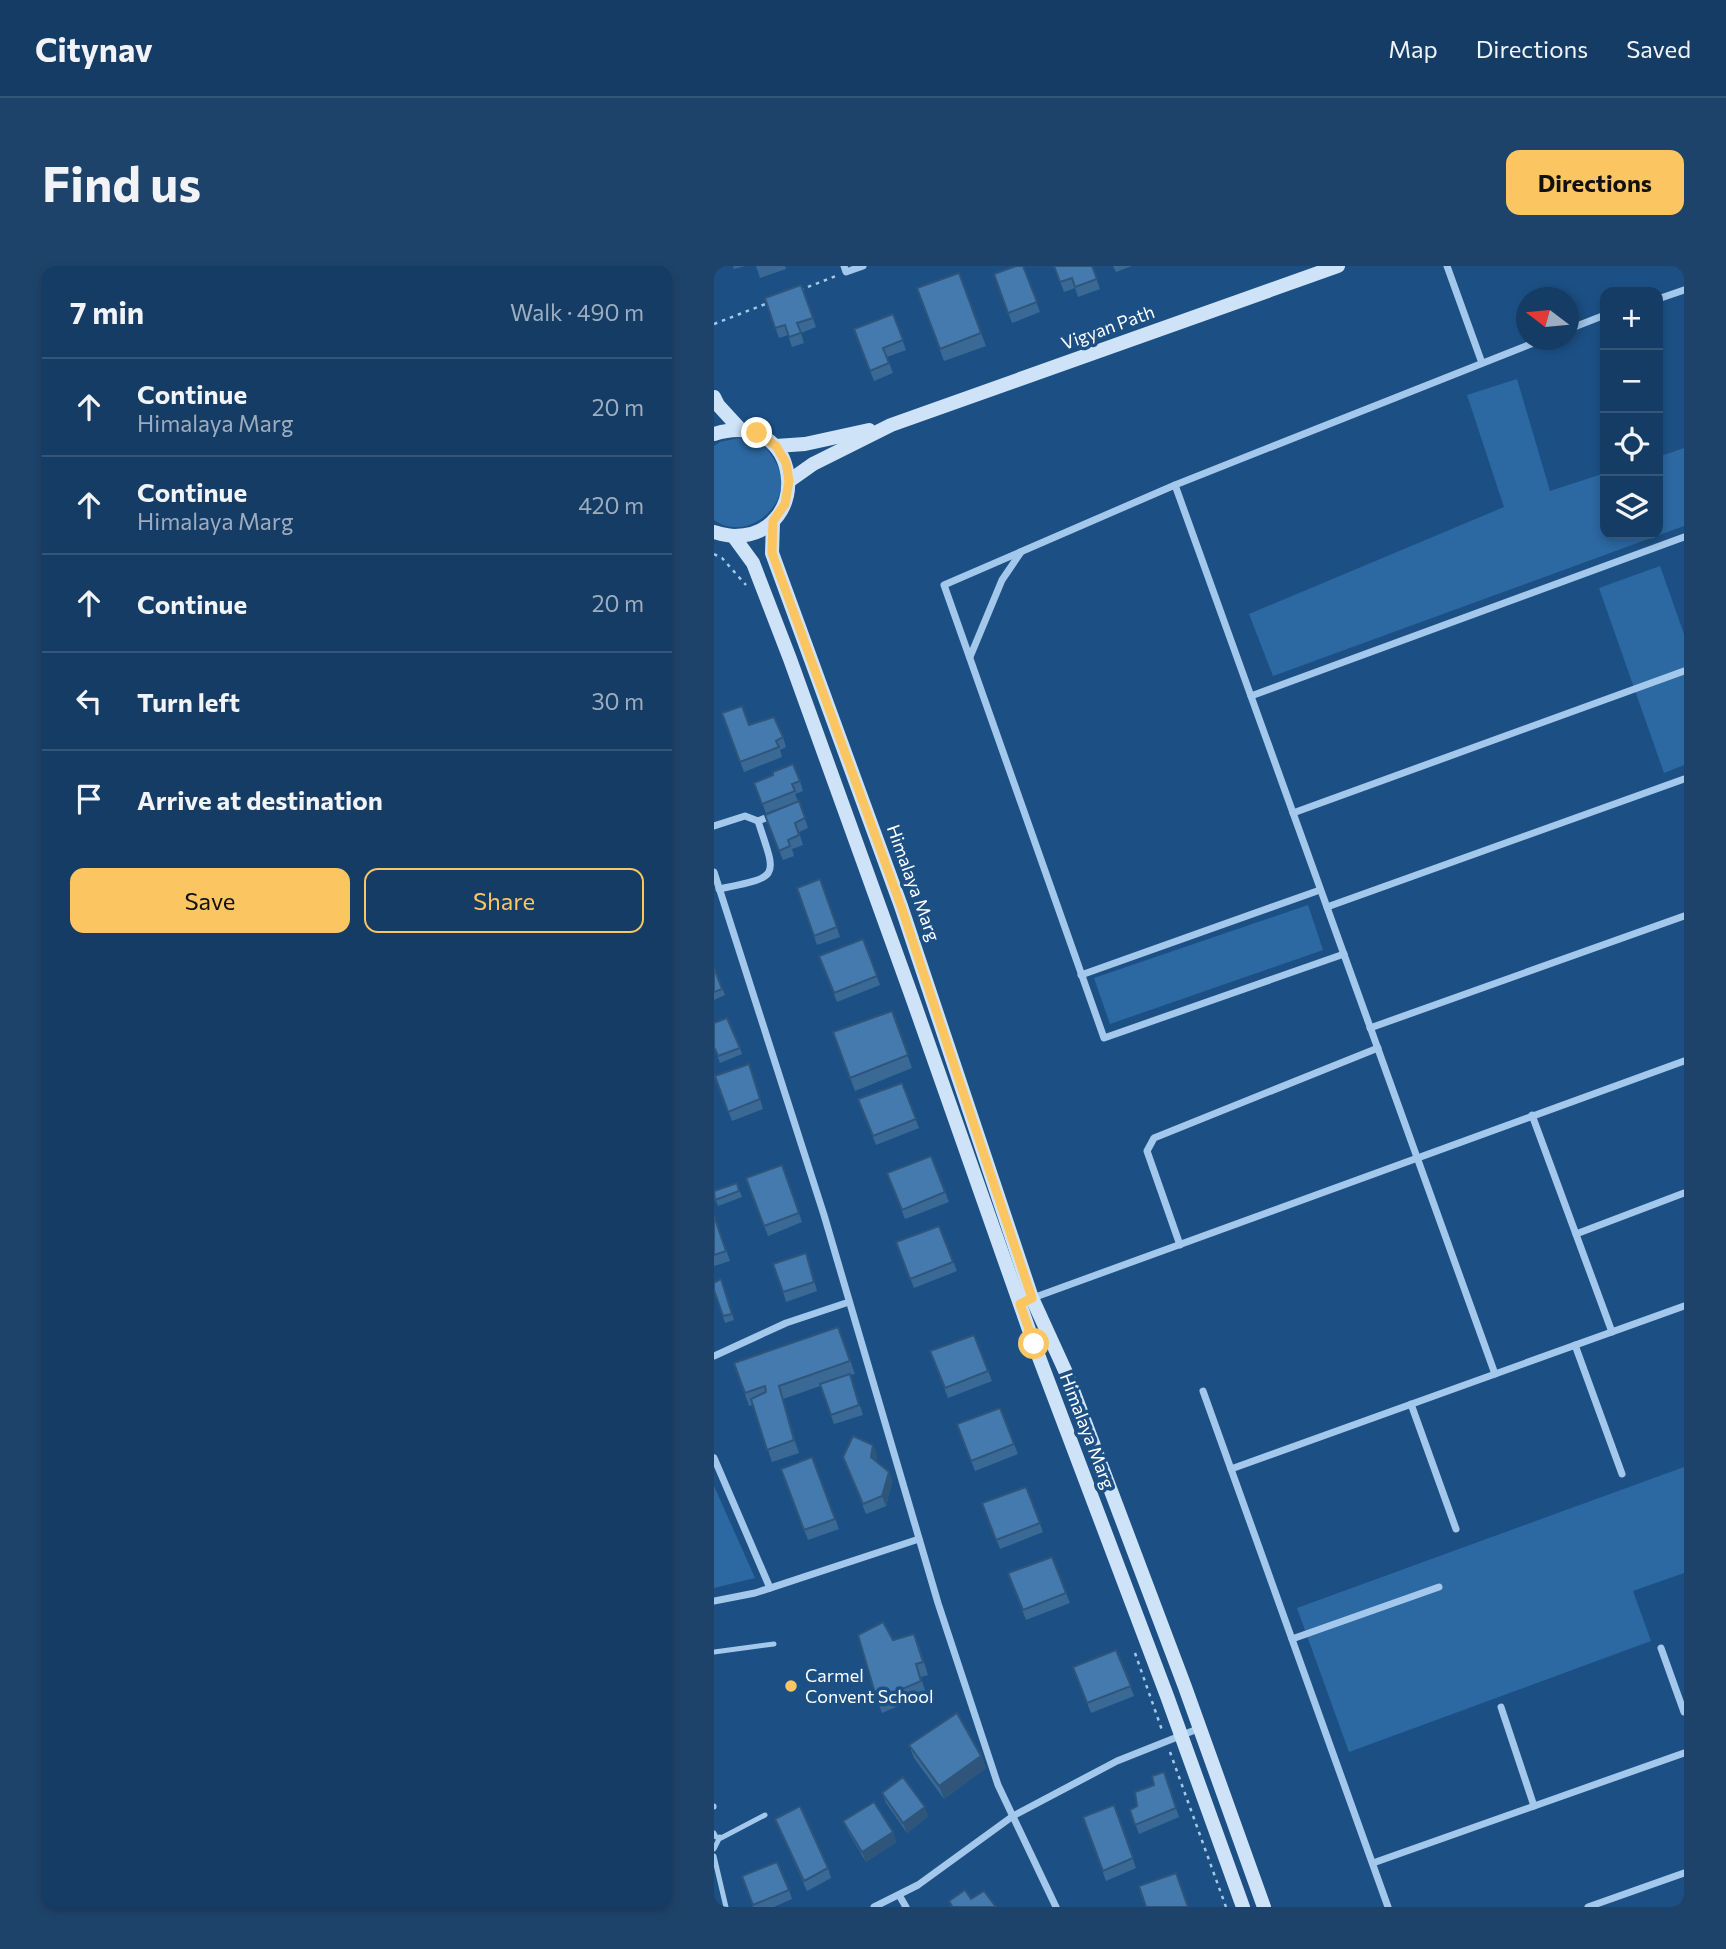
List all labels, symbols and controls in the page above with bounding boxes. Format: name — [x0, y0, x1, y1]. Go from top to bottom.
text: Citynav — [35, 28, 153, 69]
text: Map — [1388, 34, 1438, 63]
text: Directions — [1476, 34, 1588, 63]
text: Saved — [1626, 34, 1691, 63]
button: Directions — [1506, 150, 1684, 215]
text: Find us — [42, 152, 201, 212]
north arrow — [1516, 287, 1579, 350]
map controls — [1600, 287, 1663, 539]
button: + — [1600, 287, 1663, 350]
text: 7 min — [70, 293, 144, 330]
text: Walk · 490 m — [510, 298, 644, 326]
street label: Vigyan Path — [1058, 300, 1157, 354]
button: − — [1600, 350, 1663, 413]
text: Continue — [137, 378, 247, 409]
icon: ahead — [70, 388, 108, 426]
text: 20 m — [592, 393, 644, 421]
text: Himalaya Marg — [137, 409, 293, 437]
button: locate — [1600, 413, 1663, 476]
route end — [741, 417, 772, 448]
text: Continue — [137, 476, 247, 507]
button: layers — [1600, 476, 1663, 539]
icon: ahead — [70, 486, 108, 524]
text: 420 m — [578, 491, 644, 519]
text: Himalaya Marg — [137, 507, 293, 535]
icon: ahead — [70, 584, 108, 622]
text: Continue — [137, 588, 247, 619]
text: 20 m — [592, 589, 644, 617]
icon: left — [70, 682, 108, 720]
text: Turn left — [137, 686, 240, 717]
text: 30 m — [591, 687, 644, 715]
icon: arrive — [70, 780, 108, 818]
text: Arrive at destination — [137, 784, 383, 815]
street label: Himalaya Marg — [883, 821, 945, 944]
button: Save — [70, 868, 350, 933]
button: Share — [364, 868, 644, 933]
route start — [1018, 1328, 1049, 1359]
street label: Himalaya Marg — [1056, 1370, 1120, 1492]
place label: Carmel Convent School — [805, 1664, 934, 1707]
marker: Carmel Convent School — [783, 1678, 799, 1694]

